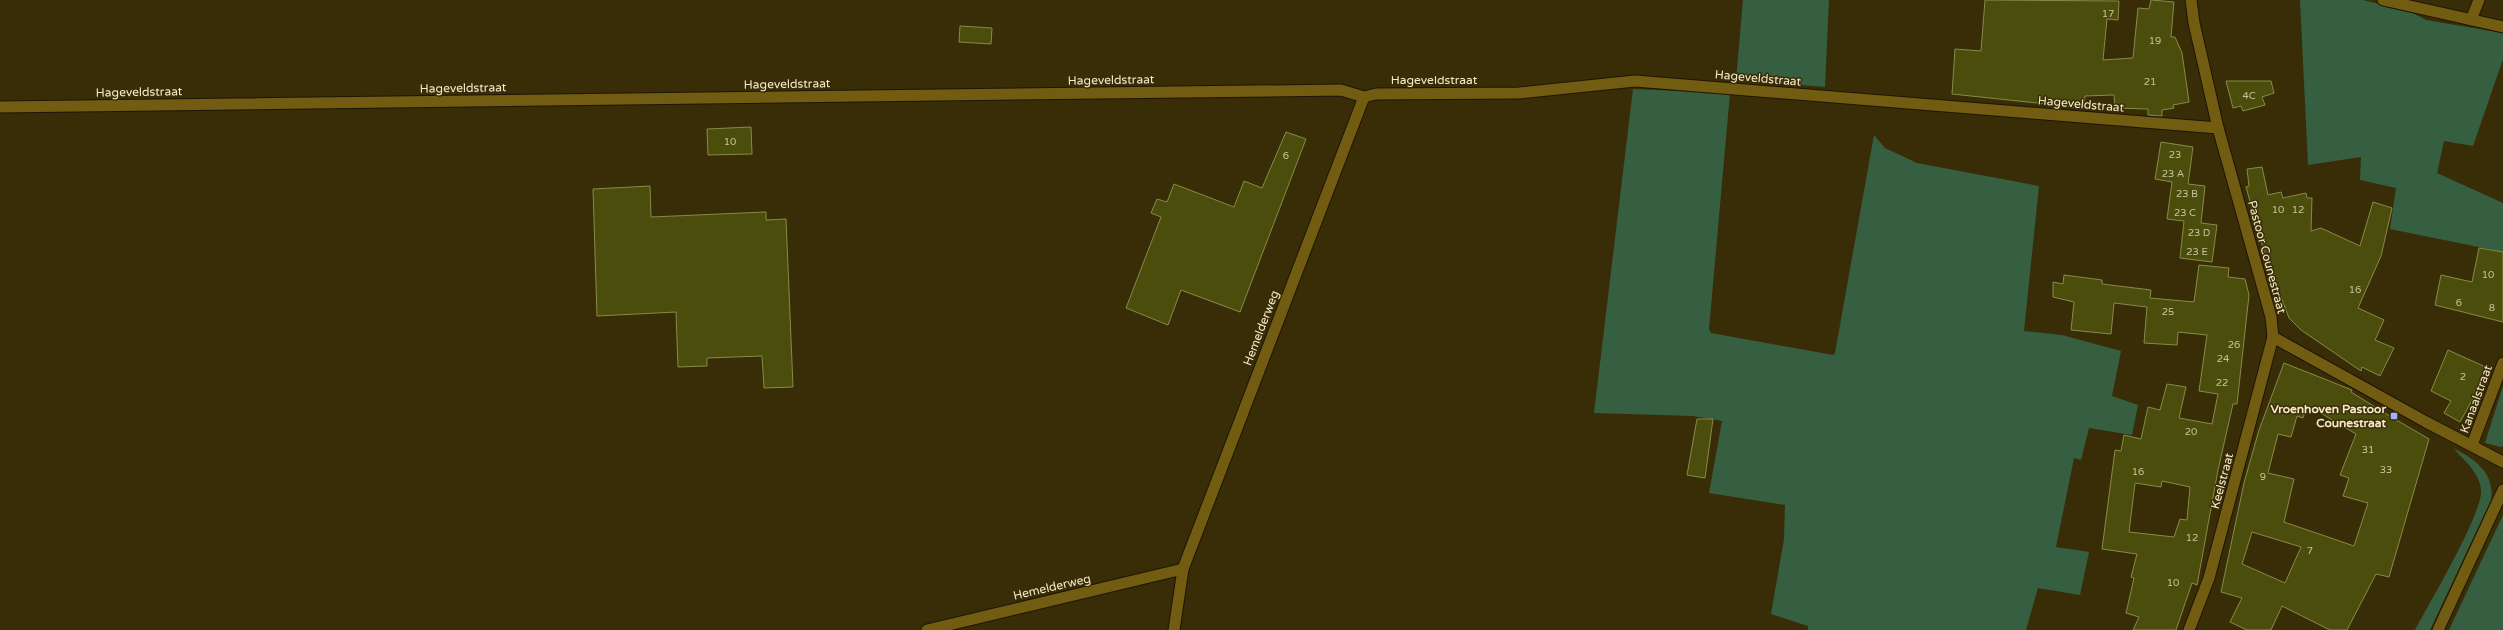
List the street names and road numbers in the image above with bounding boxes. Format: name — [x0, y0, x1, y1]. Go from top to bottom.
street label: Hageveldstraat — [1714, 67, 1802, 89]
street label: Hageveldstraat — [1068, 72, 1155, 88]
street label: Hageveldstraat — [1391, 73, 1478, 87]
street label: Hageveldstraat — [744, 76, 831, 92]
street label: Hageveldstraat — [420, 80, 507, 96]
street label: Hageveldstraat — [96, 84, 183, 100]
street label: Hageveldstraat — [2037, 93, 2125, 115]
street label: Pastoor Counestraat — [2245, 199, 2289, 316]
street label: Hemelderweg — [1240, 289, 1282, 367]
street label: Kanaalstraat — [2457, 363, 2495, 435]
street label: Keelstraat — [2208, 451, 2236, 511]
street label: Hemelderweg — [1012, 571, 1092, 603]

